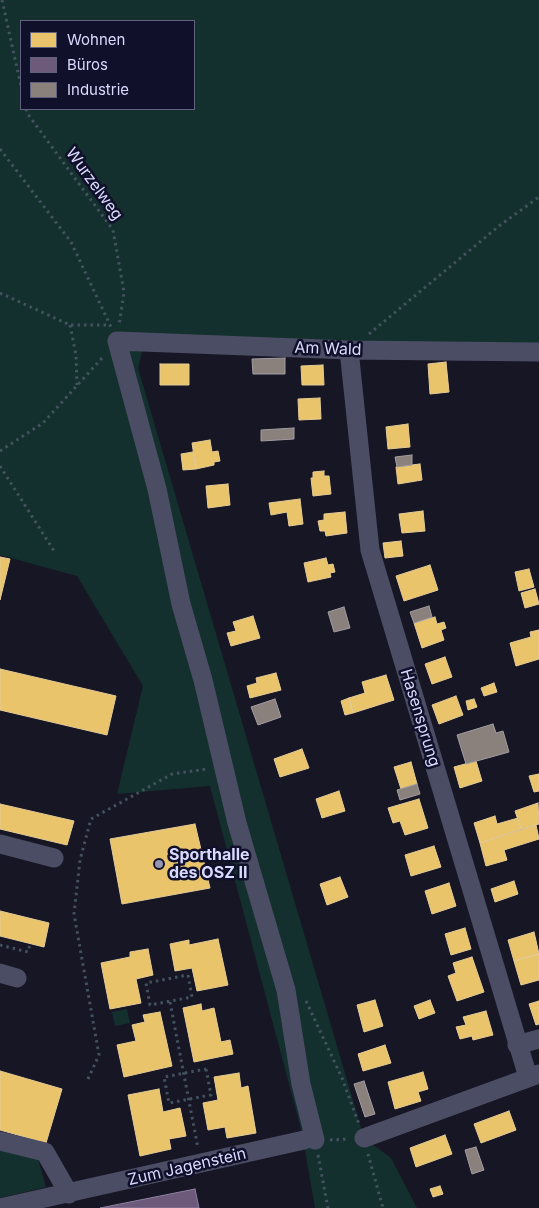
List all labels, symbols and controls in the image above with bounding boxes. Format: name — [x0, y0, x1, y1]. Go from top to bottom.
legend — [20, 20, 195, 110]
text: Wohnen — [67, 30, 125, 49]
text: Büros — [67, 55, 108, 74]
text: Industrie — [67, 80, 129, 99]
street label: Wurzelweg — [61, 144, 127, 224]
street label: Am Wald — [294, 338, 362, 360]
street label: Hasensprung — [396, 667, 444, 769]
place label: Sporthalle des OSZ II — [169, 845, 250, 883]
marker: Sporthalle des OSZ II — [153, 858, 165, 870]
street label: Zum Jagenstein — [126, 1144, 248, 1190]

